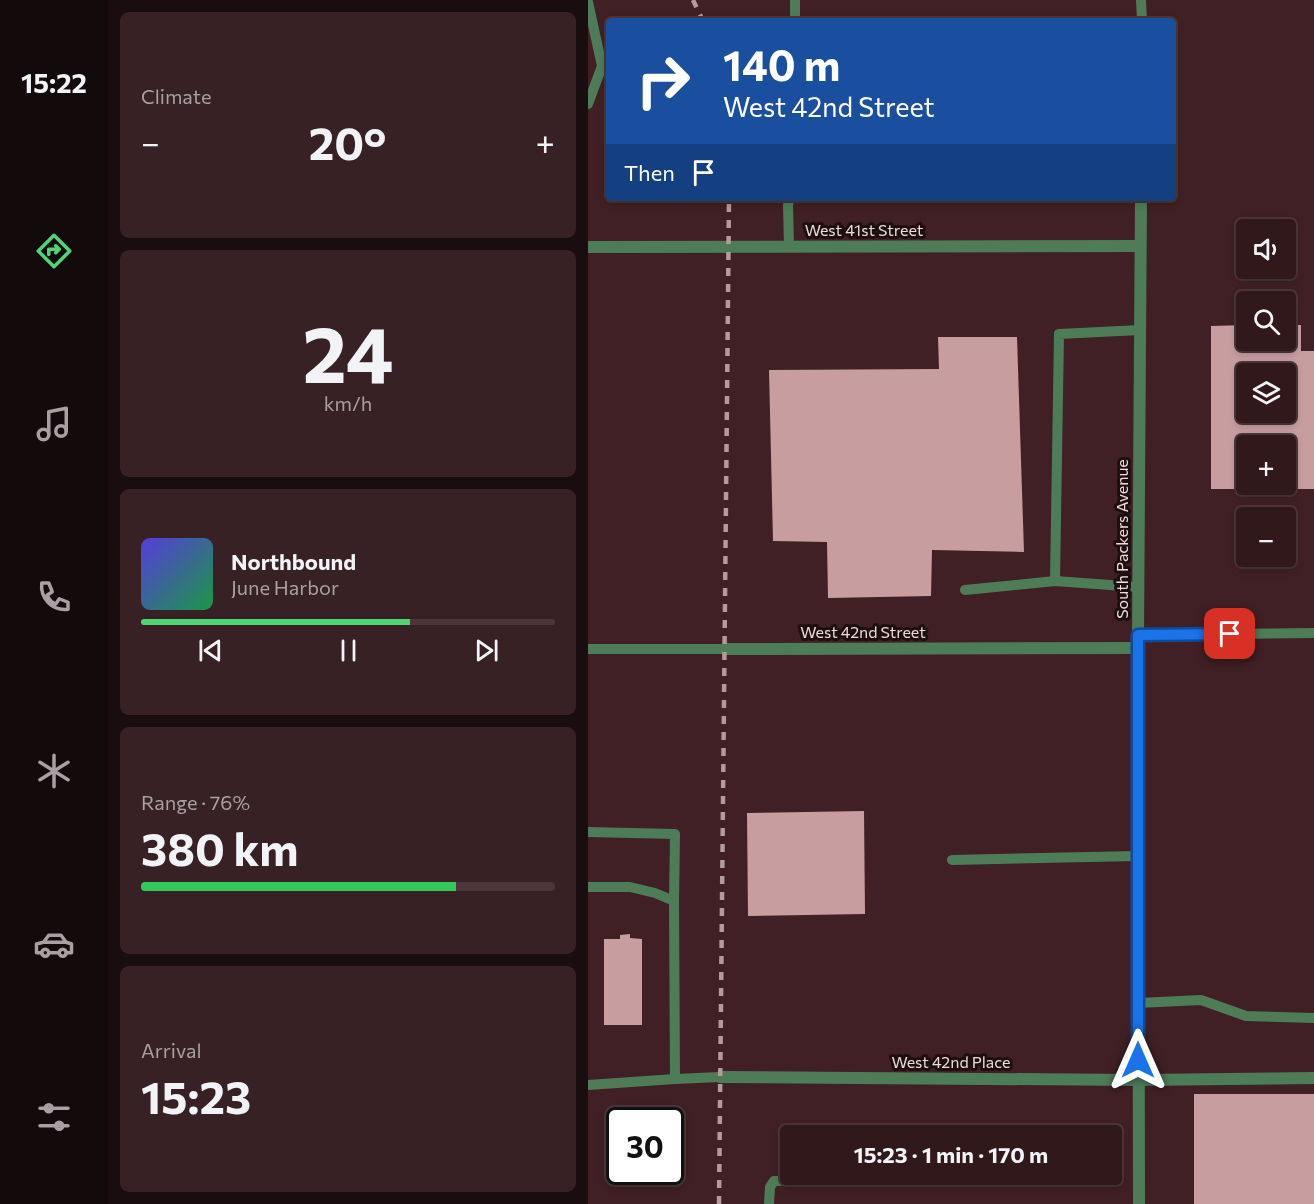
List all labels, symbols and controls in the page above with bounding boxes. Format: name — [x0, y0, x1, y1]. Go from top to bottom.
text: 140 m — [723, 38, 840, 90]
icon: right — [624, 42, 702, 120]
text: 15:22 — [21, 66, 87, 99]
text: Climate — [141, 84, 211, 108]
text: West 42nd Street — [723, 90, 935, 123]
text: 20° — [309, 114, 387, 169]
text: − — [141, 121, 160, 162]
text: + — [536, 121, 555, 162]
icon: arrive — [687, 156, 720, 189]
text: Then — [624, 159, 675, 186]
map controls — [1236, 219, 1296, 567]
button: sound — [1236, 219, 1296, 279]
street label: West 41st Street — [805, 220, 924, 239]
icon: directions — [33, 230, 75, 272]
button: search — [1236, 291, 1296, 351]
text: 24 — [302, 304, 394, 399]
button: layers — [1236, 363, 1296, 423]
text: km/h — [324, 391, 372, 415]
icon: music — [33, 403, 75, 445]
button: + — [1236, 435, 1296, 495]
street label: South Packers Avenue — [1112, 459, 1131, 619]
button: − — [1236, 507, 1296, 567]
text: Northbound — [231, 548, 356, 575]
text: June Harbor — [231, 575, 339, 599]
icon: phone — [33, 576, 75, 618]
pin — [1204, 608, 1255, 659]
icon: arrive — [1213, 617, 1246, 650]
street label: West 42nd Street — [800, 622, 926, 641]
icon: previous — [194, 634, 227, 667]
icon: pause — [332, 634, 365, 667]
icon: next — [470, 634, 503, 667]
icon: climate — [33, 750, 75, 792]
text: Range · 76% — [141, 790, 250, 814]
text: 380 km — [141, 820, 299, 875]
icon: car — [33, 923, 75, 965]
position arrow — [1106, 1028, 1170, 1092]
text: Arrival — [141, 1038, 202, 1062]
street label: West 42nd Place — [891, 1052, 1011, 1071]
text: 15:23 — [141, 1068, 251, 1123]
icon: filters — [33, 1096, 75, 1138]
speed limit sign: 30 — [606, 1107, 684, 1185]
text: 15:23 · 1 min · 170 m — [854, 1141, 1048, 1168]

